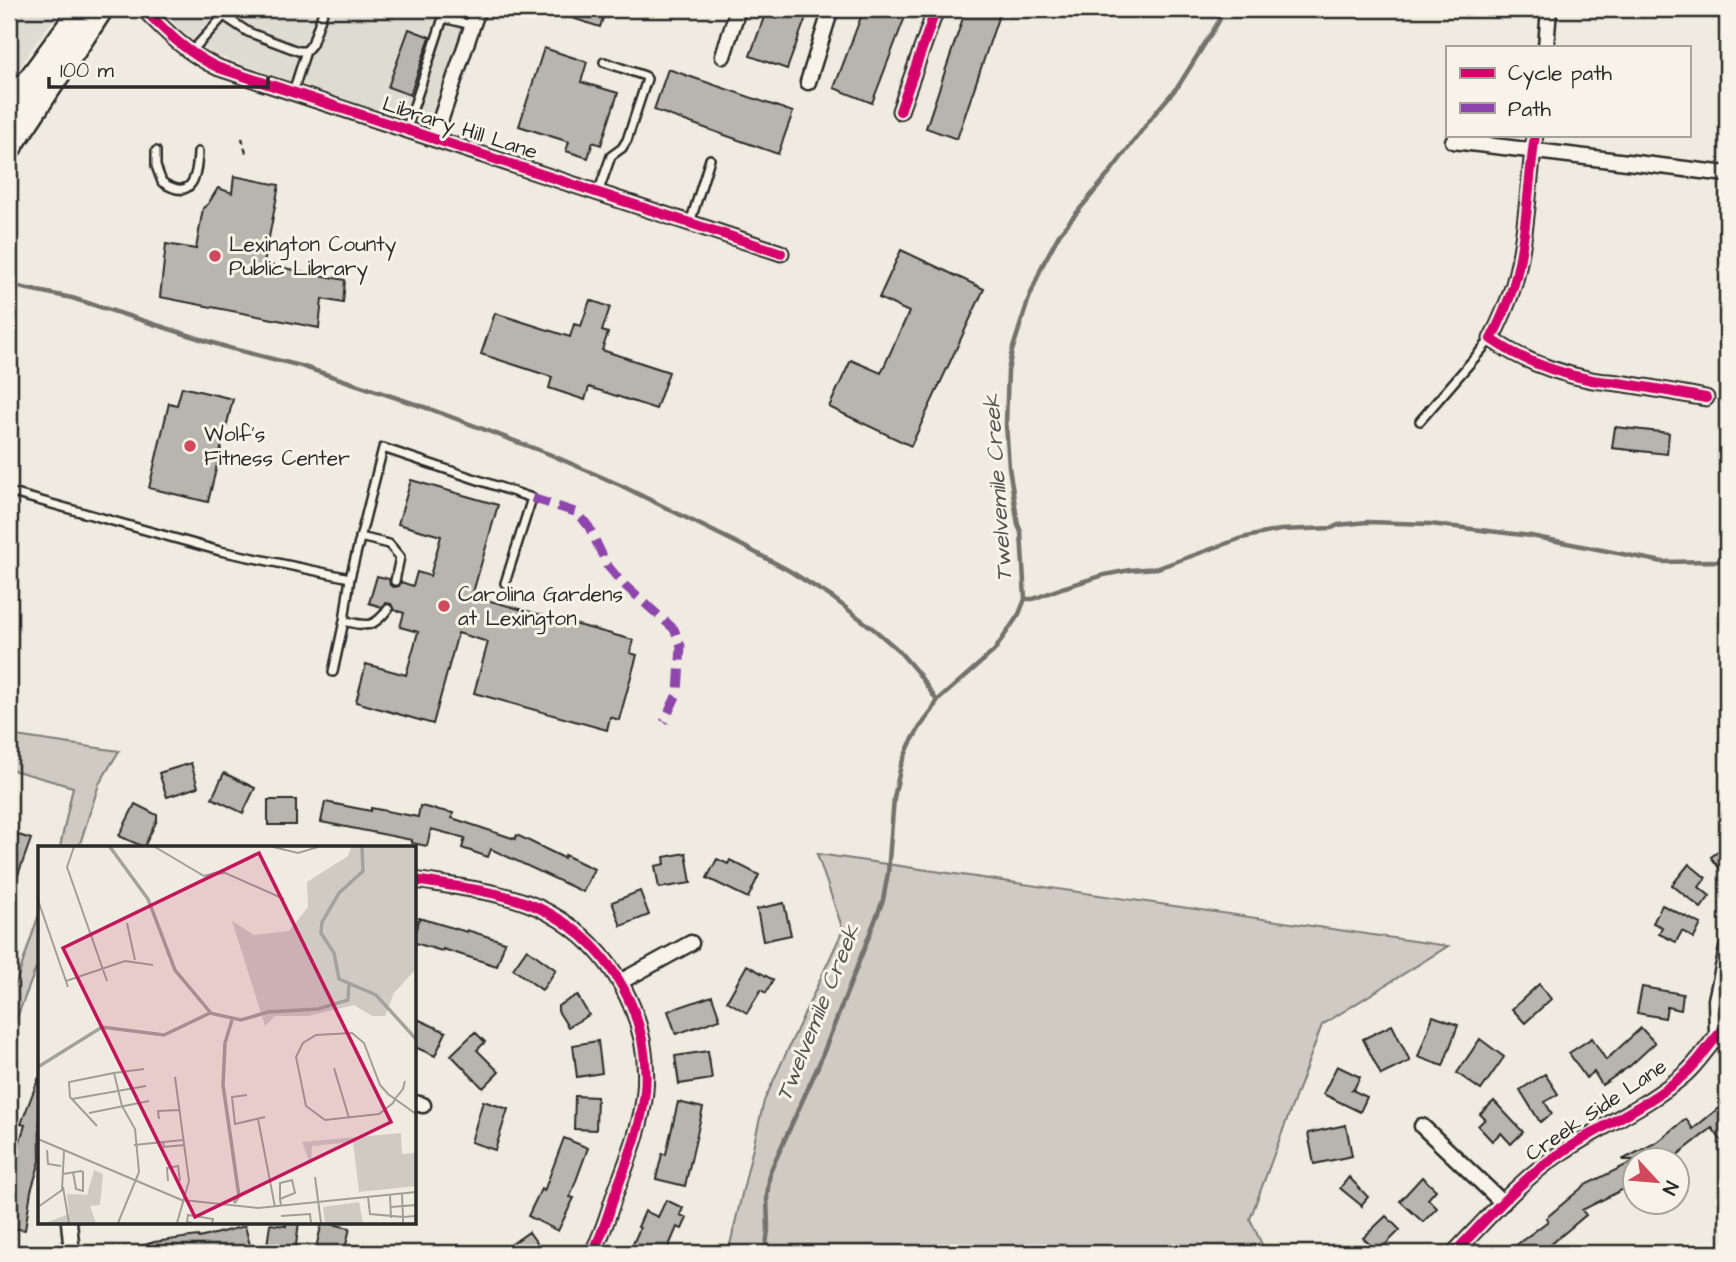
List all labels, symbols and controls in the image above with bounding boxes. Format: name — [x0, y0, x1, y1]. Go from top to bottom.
scale bar — [49, 46, 268, 90]
legend — [1446, 46, 1690, 136]
text: 100 m — [60, 56, 115, 85]
text: Cycle path — [1508, 59, 1613, 90]
street label: Library Hill Lane — [378, 89, 541, 169]
text: Path — [1508, 95, 1552, 124]
place label: Lexington County Public Library — [229, 230, 397, 285]
marker: Lexington County Public Library — [207, 248, 223, 264]
water label: Twelvemile Creek — [975, 392, 1021, 583]
place label: Wolf's Fitness Center — [204, 420, 350, 473]
marker: Wolf's Fitness Center — [182, 438, 198, 454]
place label: Carolina Gardens at Lexington — [458, 580, 623, 635]
marker: Carolina Gardens at Lexington — [436, 598, 452, 614]
inset map — [38, 846, 416, 1224]
water label: Twelvemile Creek — [768, 919, 868, 1106]
street label: Creek Side Lane — [1520, 1052, 1672, 1168]
north arrow — [1620, 1146, 1690, 1216]
text: N — [1655, 1177, 1685, 1199]

